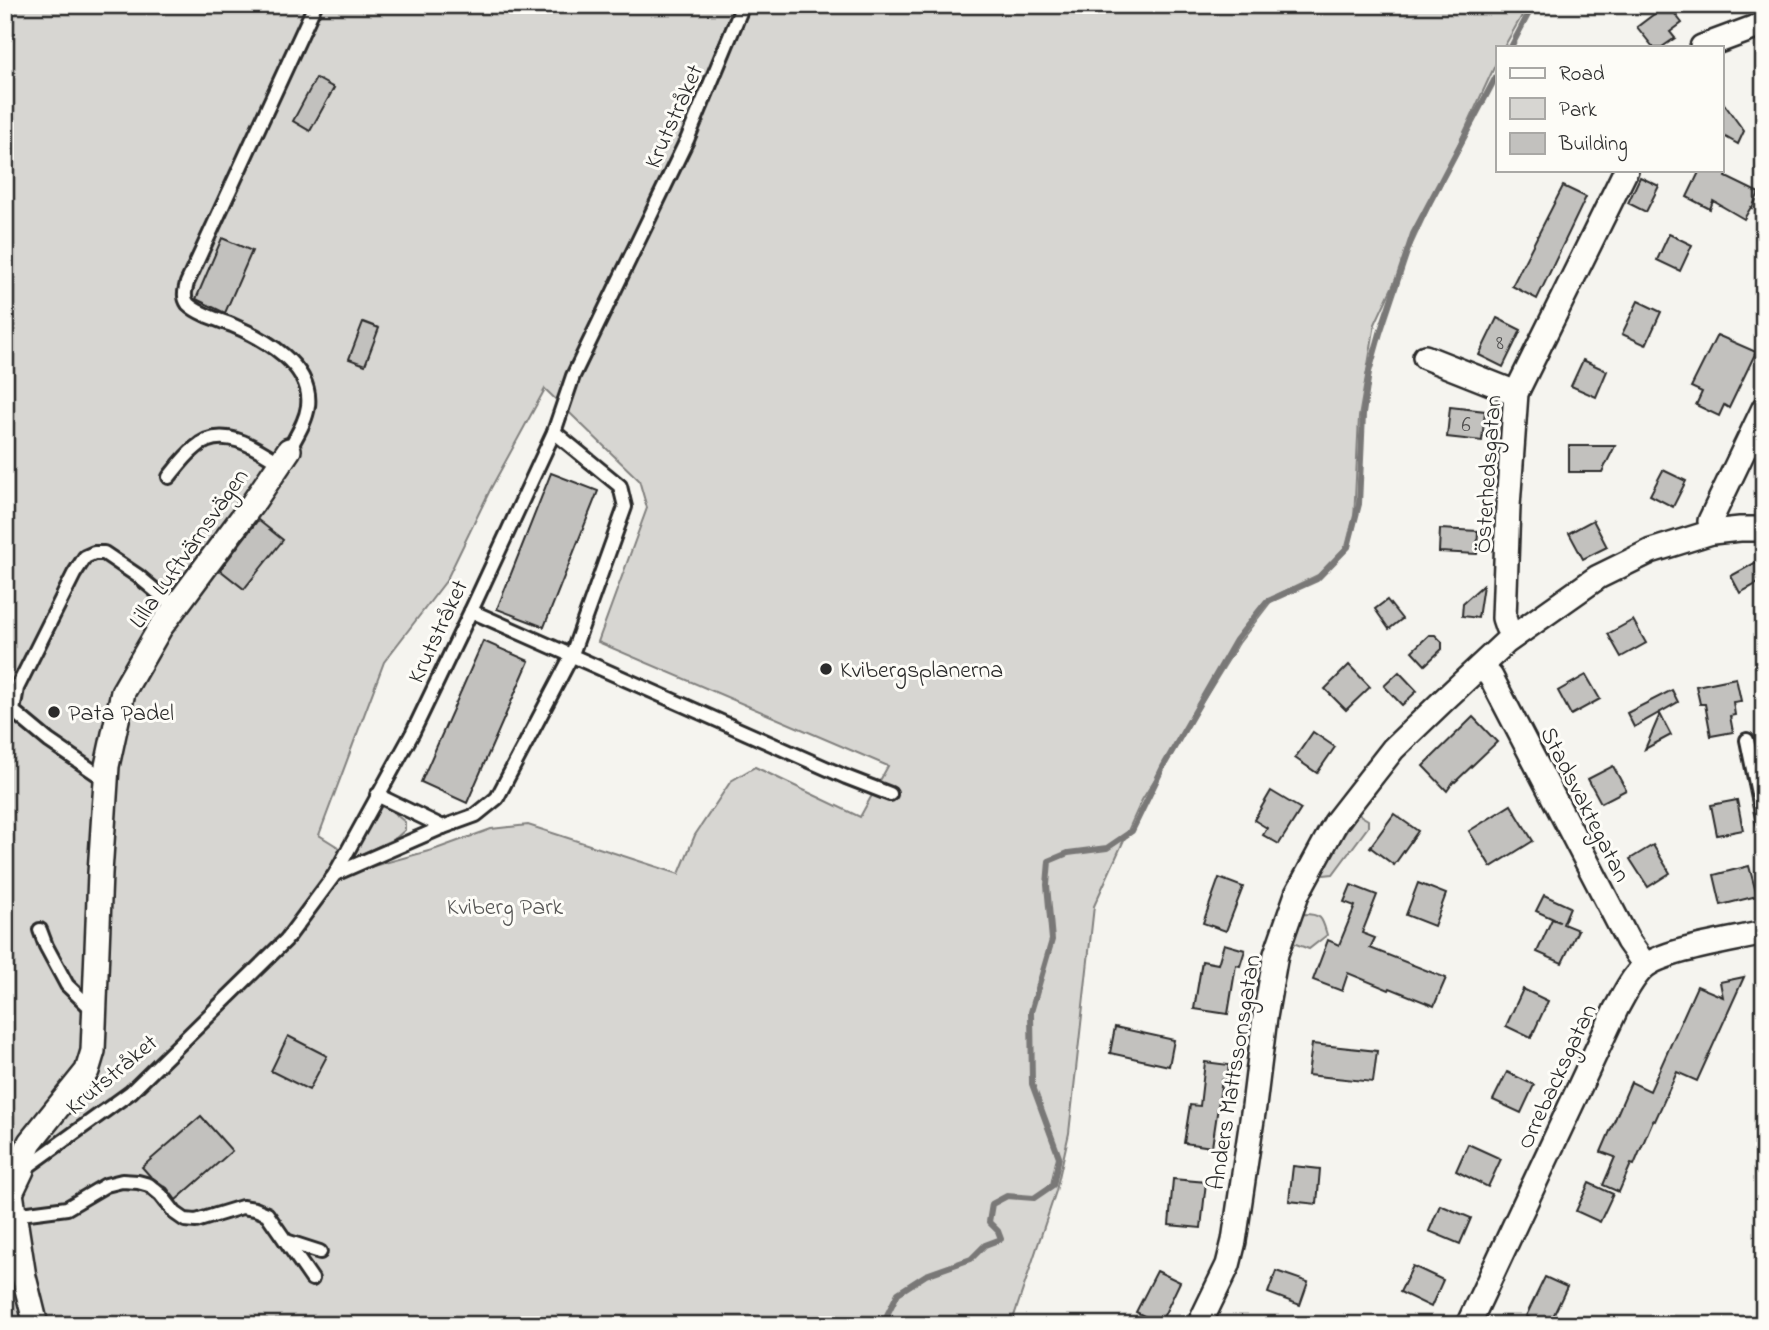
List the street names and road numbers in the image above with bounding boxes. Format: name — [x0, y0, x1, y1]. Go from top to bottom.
street label: Krutstråket — [637, 59, 714, 175]
street label: Österhedsgatan — [1467, 394, 1512, 555]
street label: Lilla Luftvärnsvägen — [122, 462, 258, 637]
street label: Krutstråket — [400, 574, 479, 690]
street label: Stadsvaktegatan — [1530, 721, 1638, 889]
street label: Anders Mattssonsgatan — [1200, 952, 1271, 1193]
street label: Orrebacksgatan — [1509, 998, 1607, 1156]
street label: Krutstråket — [59, 1027, 166, 1125]

